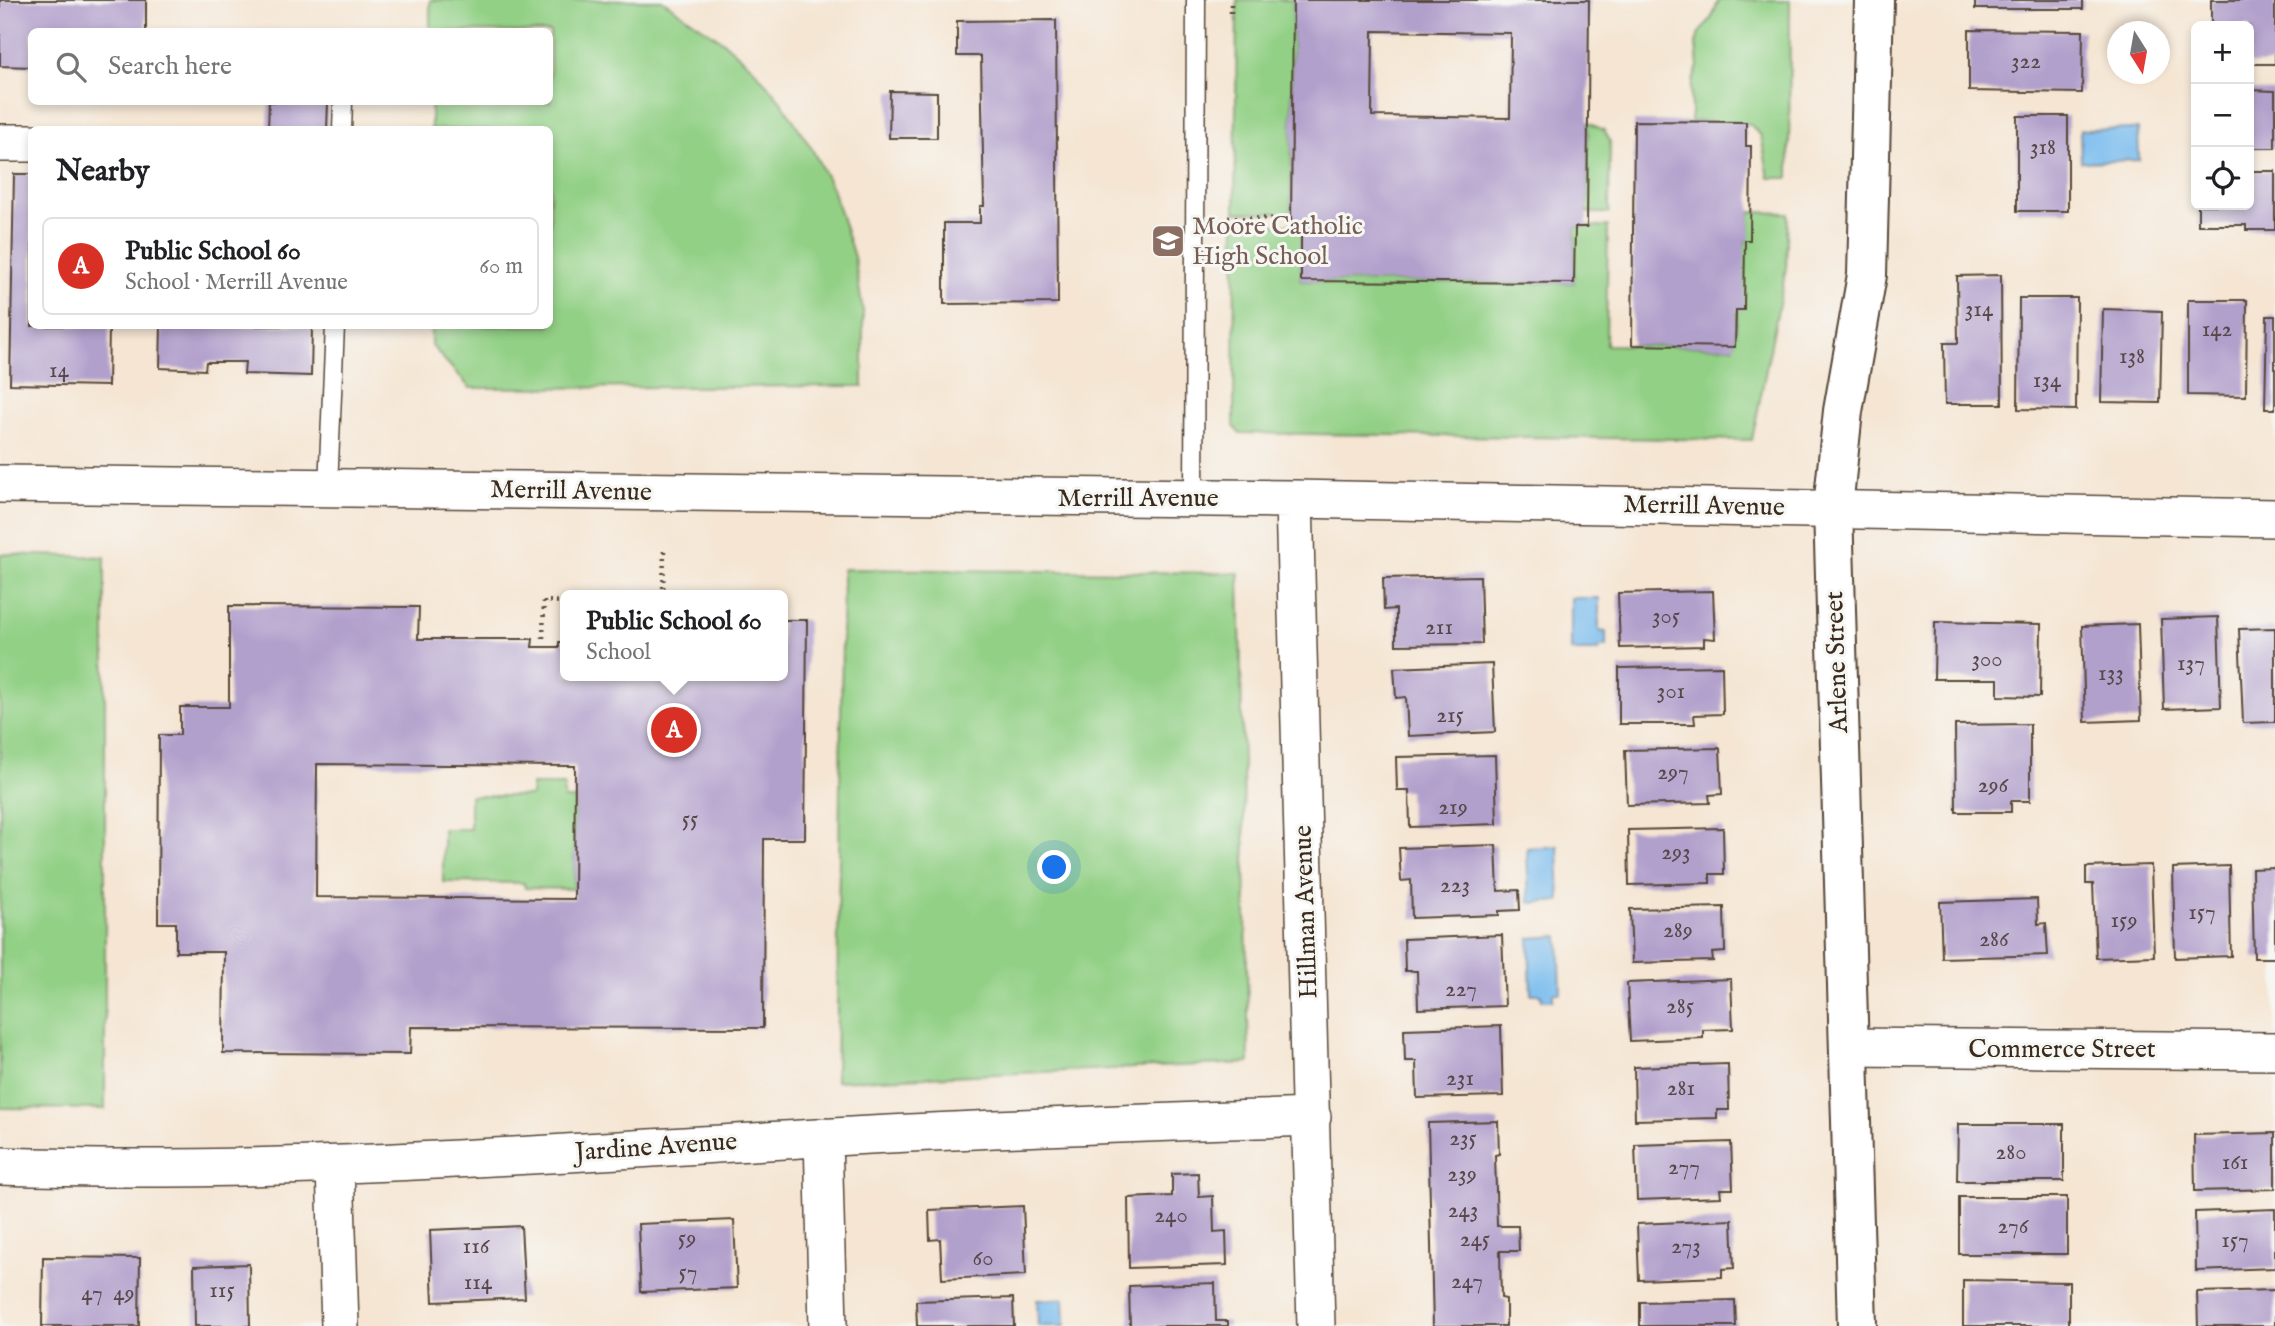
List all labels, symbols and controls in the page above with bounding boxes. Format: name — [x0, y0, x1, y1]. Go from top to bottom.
north arrow — [2107, 21, 2170, 84]
map controls — [2191, 21, 2254, 210]
button: + — [2191, 21, 2254, 84]
search box — [28, 28, 553, 105]
house number: 322 — [2011, 47, 2041, 76]
icon: search — [52, 48, 90, 86]
text: Search here — [108, 50, 232, 83]
button: − — [2191, 84, 2254, 147]
house number: 318 — [2030, 133, 2056, 162]
button: locate — [2191, 147, 2254, 210]
text: Nearby — [56, 153, 149, 191]
place label: Moore Catholic High School — [1192, 210, 1363, 273]
school or university icon: Moore Catholic High School — [1149, 222, 1187, 260]
text: Public School 60 — [125, 235, 301, 268]
text: A — [73, 252, 89, 281]
text: 60 m — [479, 252, 523, 281]
text: School · Merrill Avenue — [125, 268, 348, 297]
house number: 314 — [1965, 295, 1994, 324]
house number: 142 — [2202, 315, 2232, 344]
house number: 138 — [2119, 342, 2145, 371]
house number: 14 — [49, 356, 70, 385]
house number: 134 — [2033, 366, 2062, 395]
street label: Merrill Avenue — [490, 473, 652, 509]
street label: Merrill Avenue — [1057, 482, 1219, 515]
street label: Merrill Avenue — [1623, 488, 1785, 524]
popup — [560, 590, 788, 681]
street label: Arlene Street — [1818, 590, 1856, 735]
house number: 305 — [1652, 602, 1680, 631]
text: Public School 60 — [586, 605, 762, 638]
house number: 211 — [1425, 613, 1453, 642]
text: School — [586, 638, 651, 667]
house number: 300 — [1971, 645, 2003, 674]
house number: 137 — [2177, 649, 2205, 678]
house number: 133 — [2098, 659, 2124, 688]
house number: 301 — [1657, 677, 1685, 706]
house number: 215 — [1436, 701, 1464, 730]
pin: A — [651, 704, 697, 756]
house number: 297 — [1657, 758, 1689, 787]
house number: 296 — [1978, 771, 2010, 800]
house number: 219 — [1438, 793, 1468, 822]
house number: 55 — [682, 805, 698, 834]
street label: Hillman Avenue — [1286, 825, 1326, 999]
house number: 293 — [1661, 838, 1691, 867]
your location — [1037, 850, 1071, 884]
house number: 223 — [1440, 871, 1470, 900]
house number: 157 — [2188, 898, 2216, 927]
house number: 159 — [2111, 906, 2137, 935]
house number: 289 — [1663, 916, 1693, 945]
house number: 286 — [1979, 925, 2010, 954]
house number: 227 — [1445, 975, 1477, 1004]
house number: 285 — [1666, 992, 1694, 1021]
street label: Commerce Street — [1968, 1033, 2156, 1066]
house number: 231 — [1446, 1064, 1474, 1093]
house number: 281 — [1667, 1074, 1695, 1103]
house number: 235 — [1449, 1124, 1477, 1153]
street label: Jardine Avenue — [571, 1125, 738, 1169]
house number: 280 — [1995, 1138, 2027, 1167]
house number: 161 — [2222, 1148, 2248, 1177]
house number: 277 — [1668, 1153, 1700, 1182]
house number: 239 — [1447, 1160, 1477, 1189]
house number: 243 — [1448, 1196, 1478, 1225]
house number: 240 — [1154, 1201, 1188, 1230]
house number: 276 — [1998, 1212, 2030, 1241]
house number: 59 — [678, 1224, 696, 1253]
house number: 245 — [1460, 1225, 1490, 1254]
house number: 157 — [2221, 1226, 2249, 1255]
house number: 116 — [463, 1232, 491, 1261]
house number: 273 — [1671, 1232, 1701, 1261]
house number: 60 — [972, 1244, 994, 1273]
house number: 57 — [678, 1258, 698, 1287]
house number: 247 — [1451, 1267, 1483, 1296]
house number: 114 — [464, 1268, 493, 1297]
house number: 115 — [209, 1276, 235, 1305]
house number: 47 — [81, 1279, 103, 1308]
house number: 49 — [113, 1279, 135, 1308]

